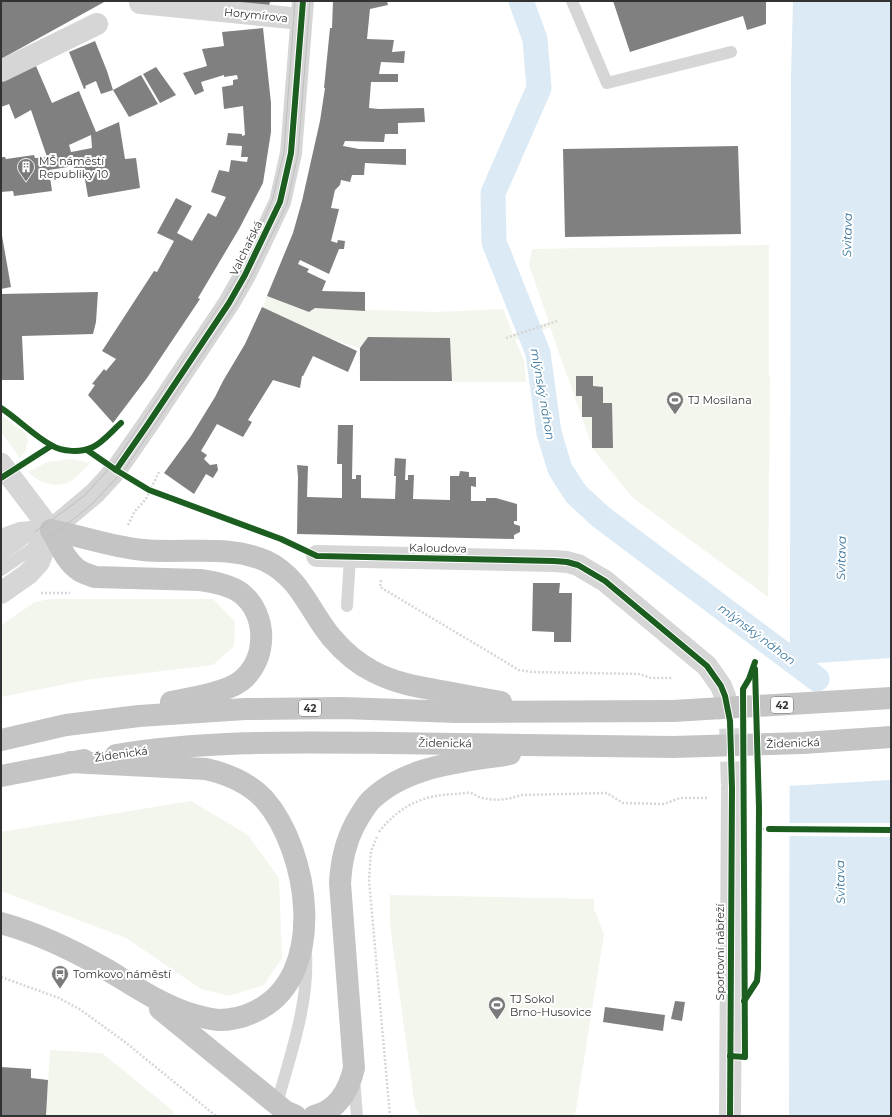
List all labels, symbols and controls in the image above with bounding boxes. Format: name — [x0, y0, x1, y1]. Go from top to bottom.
street label: Horymírova — [223, 5, 289, 25]
place label: MŠ náměstí Republiky 10 — [39, 154, 108, 181]
building icon: MŠ náměstí Republiky 10 — [16, 157, 36, 182]
water label: Svitava — [839, 213, 855, 257]
street label: Valchařská — [227, 218, 265, 278]
water label: mlýnský náhon — [528, 347, 558, 441]
sports icon: TJ Mosilana — [665, 390, 685, 415]
place label: TJ Mosilana — [688, 393, 752, 407]
water label: Svitava — [833, 536, 849, 580]
street label: Kaloudova — [409, 540, 467, 556]
water label: mlýnský náhon — [715, 600, 799, 668]
road number: 42 — [771, 697, 793, 713]
road number: 42 — [299, 700, 321, 716]
street label: Židenická — [766, 735, 820, 751]
street label: Židenická — [418, 736, 472, 750]
street label: Židenická — [93, 743, 149, 765]
water label: Svitava — [832, 860, 848, 904]
street label: Sportovní nábřeží — [713, 903, 727, 1000]
bus stop icon: Tomkovo náměstí — [50, 964, 70, 989]
place label: Tomkovo náměstí — [73, 967, 172, 981]
place label: TJ Sokol Brno-Husovice — [510, 992, 592, 1019]
sports icon: TJ Sokol Brno-Husovice — [487, 995, 507, 1020]

